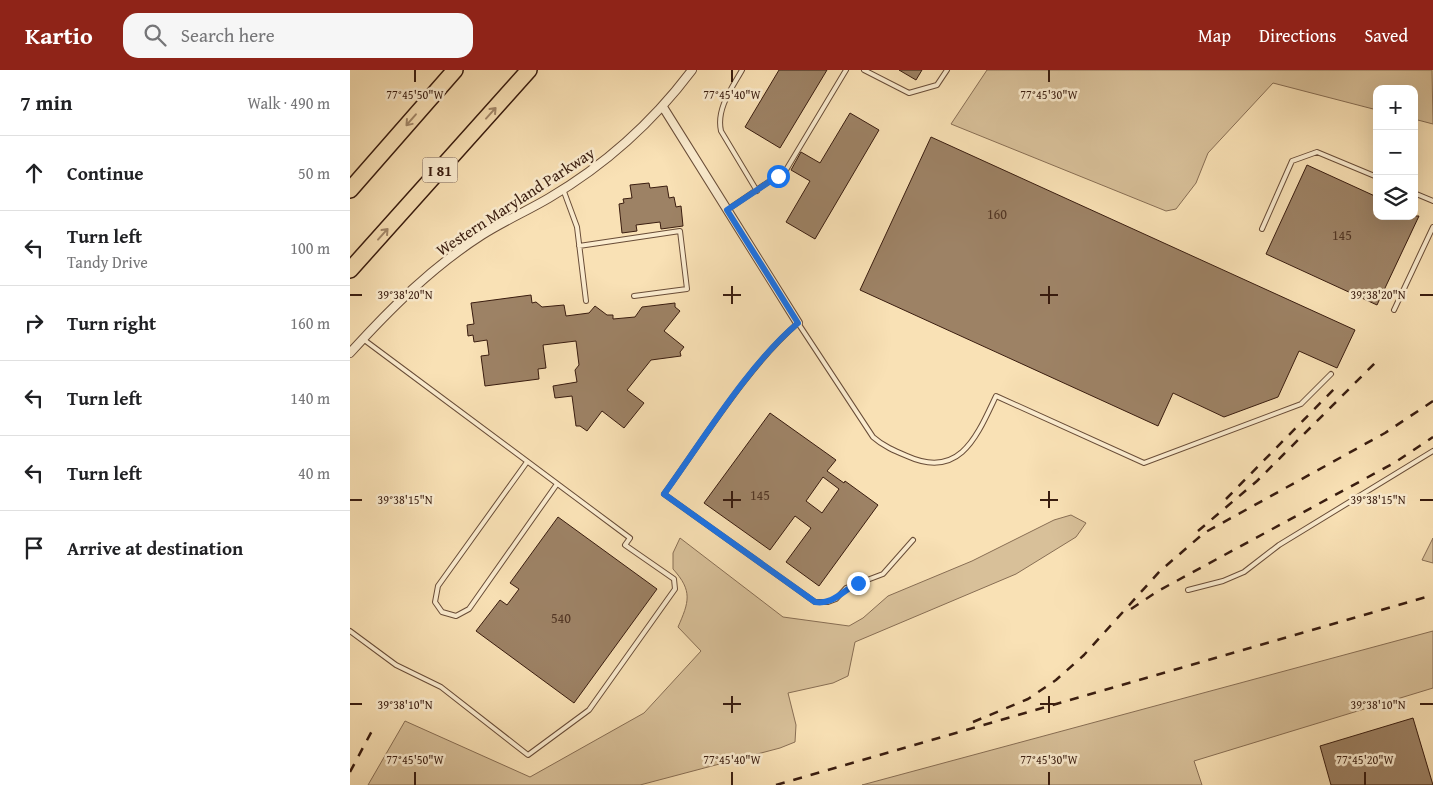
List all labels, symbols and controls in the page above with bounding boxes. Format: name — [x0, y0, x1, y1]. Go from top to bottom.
search box — [123, 13, 473, 58]
text: Kartio — [25, 18, 93, 53]
icon: search — [141, 21, 169, 49]
text: Search here — [181, 21, 275, 49]
text: Map — [1198, 22, 1231, 49]
text: Directions — [1259, 22, 1336, 49]
text: Saved — [1364, 22, 1408, 49]
map controls — [1373, 85, 1418, 220]
button: + — [1373, 85, 1418, 130]
text: 77°45'50"W — [386, 86, 445, 103]
text: 77°45'40"W — [703, 86, 762, 103]
text: 77°45'30"W — [1020, 86, 1079, 103]
text: 7 min — [20, 87, 72, 118]
text: Walk · 490 m — [247, 91, 330, 115]
one-way arrow — [485, 106, 497, 119]
one-way arrow — [406, 113, 417, 126]
button: − — [1373, 130, 1418, 175]
street label: Western Maryland Parkway — [431, 141, 599, 261]
road number: I 81 — [422, 158, 458, 182]
icon: ahead — [20, 159, 48, 187]
text: Continue — [67, 159, 144, 187]
text: 50 m — [298, 161, 330, 185]
route start — [767, 165, 790, 188]
button: layers — [1373, 175, 1418, 220]
house number: 160 — [987, 204, 1007, 224]
text: Turn left — [67, 222, 142, 250]
house number: 145 — [1332, 225, 1352, 245]
one-way arrow — [377, 227, 388, 240]
icon: left — [20, 234, 48, 262]
text: 100 m — [290, 236, 330, 260]
text: Tandy Drive — [67, 250, 148, 274]
text: 39°38'20"N — [377, 286, 433, 303]
text: 39°38'20"N — [1350, 286, 1406, 303]
icon: right — [20, 309, 48, 337]
text: Turn right — [67, 309, 156, 337]
text: 160 m — [290, 311, 330, 335]
icon: left — [20, 384, 48, 412]
text: Turn left — [67, 384, 142, 412]
text: 140 m — [290, 386, 330, 410]
icon: left — [20, 459, 48, 487]
text: Turn left — [67, 459, 142, 487]
text: 40 m — [298, 461, 330, 485]
house number: 145 — [750, 485, 770, 505]
text: 39°38'15"N — [377, 491, 433, 508]
text: 39°38'15"N — [1350, 491, 1406, 508]
icon: arrive — [20, 534, 48, 562]
text: Arrive at destination — [67, 534, 243, 562]
route end — [847, 572, 870, 595]
house number: 540 — [551, 608, 571, 628]
text: 39°38'10"N — [377, 696, 433, 713]
text: 39°38'10"N — [1350, 696, 1406, 713]
text: 77°45'50"W — [386, 751, 445, 768]
text: 77°45'40"W — [703, 751, 762, 768]
text: 77°45'30"W — [1020, 751, 1079, 768]
text: 77°45'20"W — [1336, 751, 1395, 768]

